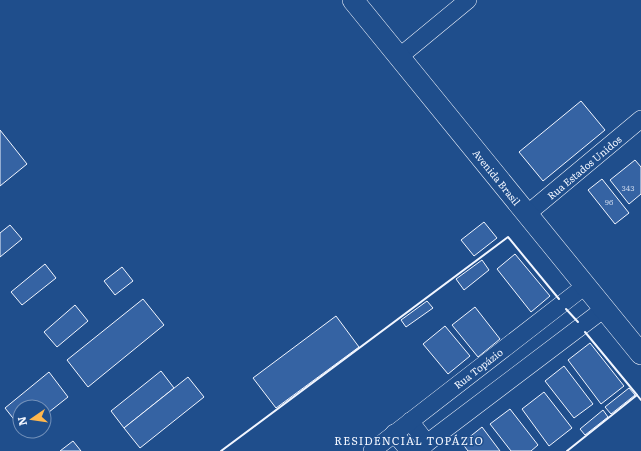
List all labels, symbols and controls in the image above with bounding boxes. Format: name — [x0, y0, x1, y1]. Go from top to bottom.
street label: Rua Estados Unidos — [544, 131, 625, 203]
street label: Avenida Brasil — [470, 146, 525, 209]
house number: 343 — [621, 182, 635, 193]
house number: 96 — [605, 196, 614, 207]
street label: Rua Topázio — [450, 344, 506, 392]
north arrow — [12, 399, 52, 439]
text: N — [12, 415, 30, 428]
district label: RESIDENCIAL TOPÁZIO — [334, 432, 484, 448]

